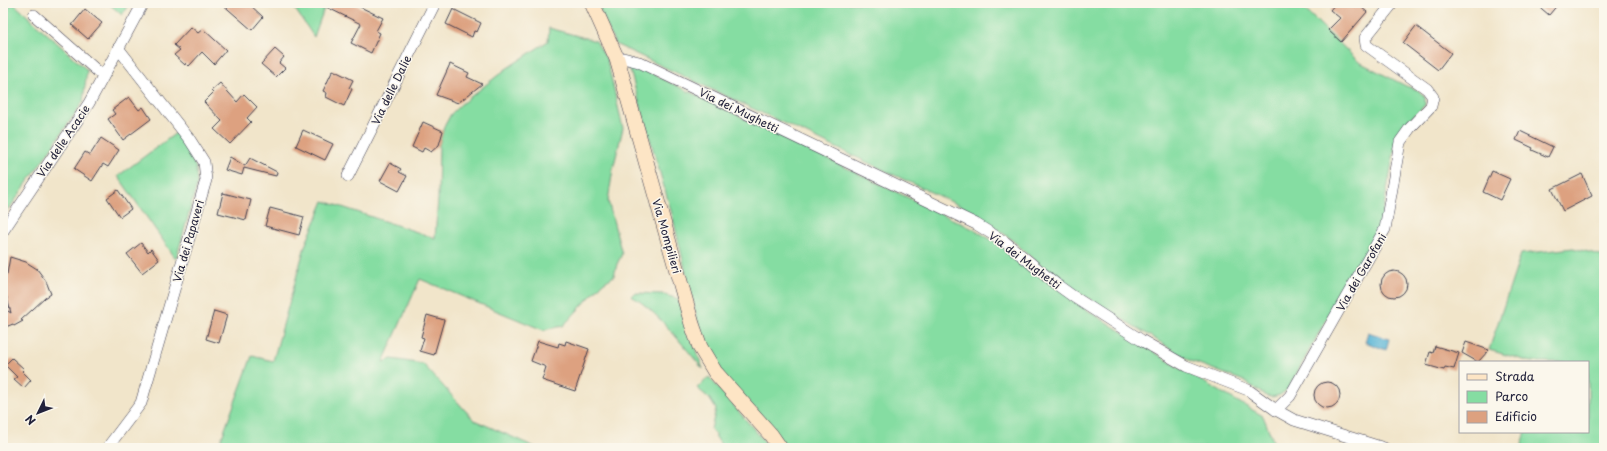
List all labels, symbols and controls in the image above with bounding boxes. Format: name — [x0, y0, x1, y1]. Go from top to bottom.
street label: Via delle Dalie — [367, 52, 415, 128]
street label: Via dei Mughetti — [696, 83, 782, 137]
street label: Via delle Acacie — [32, 101, 94, 181]
street label: Via Mompilieri — [648, 197, 686, 275]
street label: Via dei Papaveri — [168, 198, 208, 284]
street label: Via dei Mughetti — [985, 227, 1065, 293]
street label: Via dei Garofani — [1332, 230, 1390, 314]
legend — [1459, 361, 1589, 433]
text: Strada — [1495, 367, 1535, 385]
text: Parco — [1495, 387, 1529, 405]
north arrow — [18, 393, 58, 433]
text: Edificio — [1495, 407, 1537, 425]
text: N — [21, 411, 40, 429]

